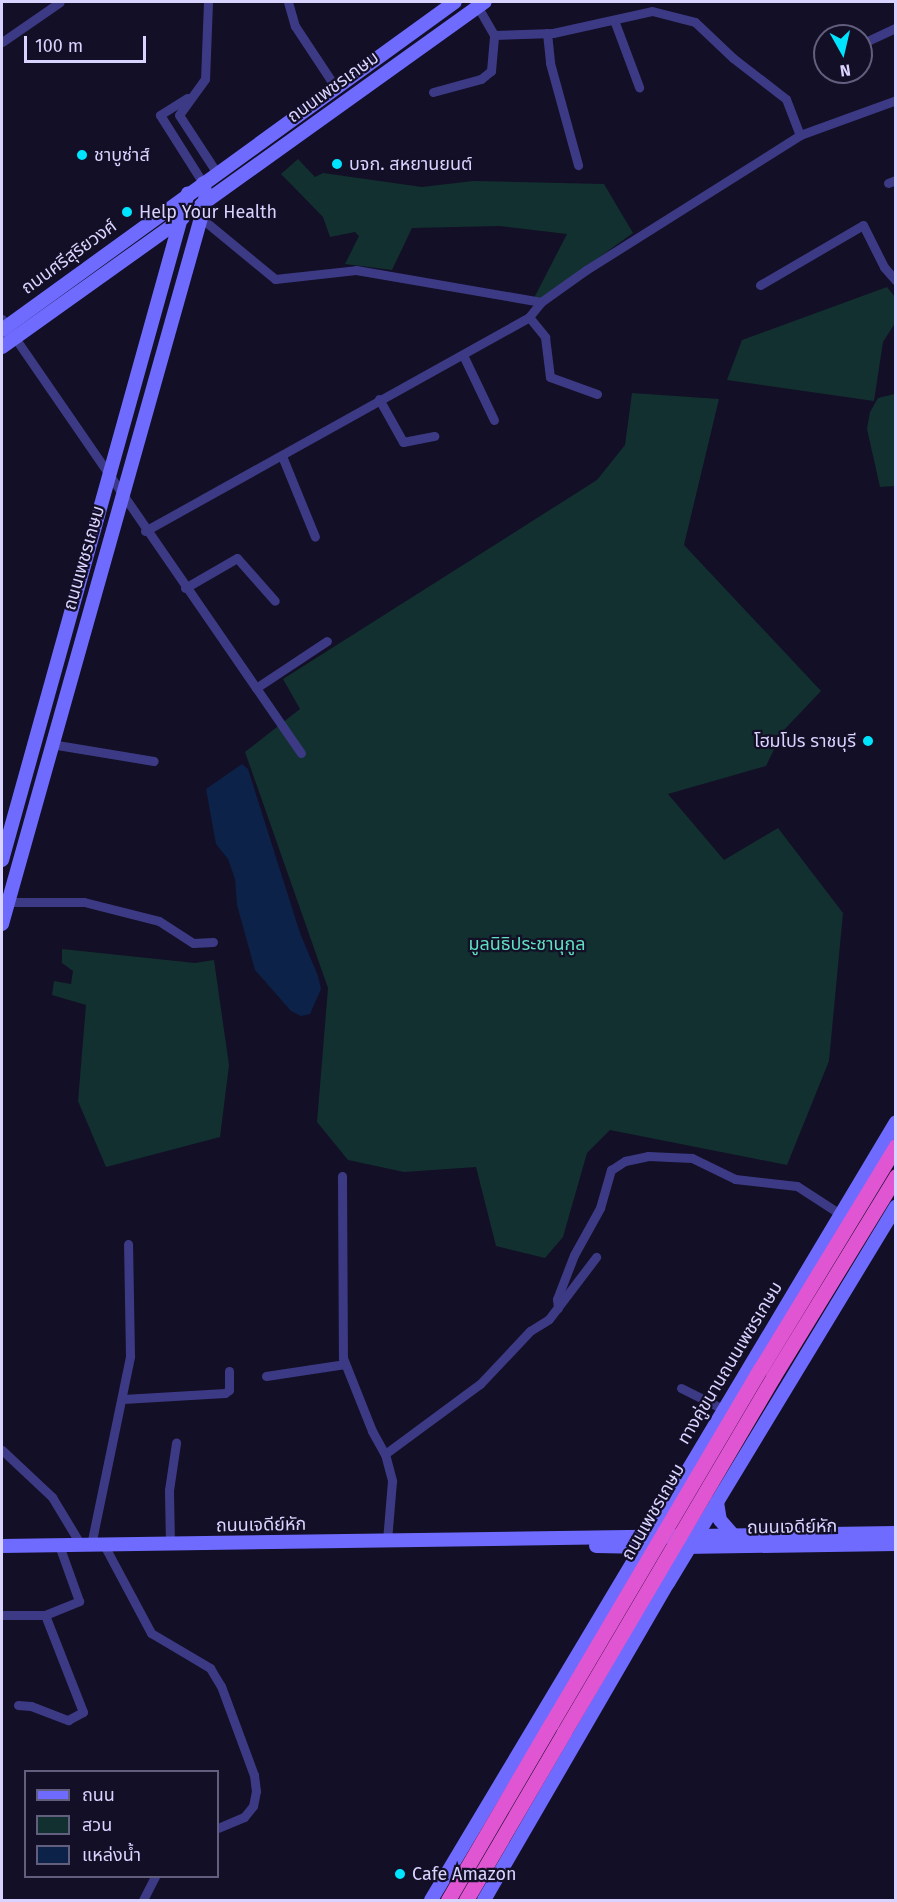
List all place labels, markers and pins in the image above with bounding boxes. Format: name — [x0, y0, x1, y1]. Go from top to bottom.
place label: ชาบูซ่าส์ — [94, 144, 150, 166]
marker: ชาบูซ่าส์ — [75, 148, 89, 162]
place label: บจก. สหยานยนต์ — [349, 153, 472, 175]
marker: บจก. สหยานยนต์ — [330, 157, 344, 171]
place label: Help Your Health — [139, 201, 277, 223]
marker: Help Your Health — [120, 205, 134, 219]
place label: โฮมโปร ราชบุรี — [754, 730, 856, 752]
marker: โฮมโปร ราชบุรี — [861, 734, 875, 748]
place label: Cafe Amazon — [412, 1863, 516, 1885]
marker: Cafe Amazon — [393, 1867, 407, 1881]

